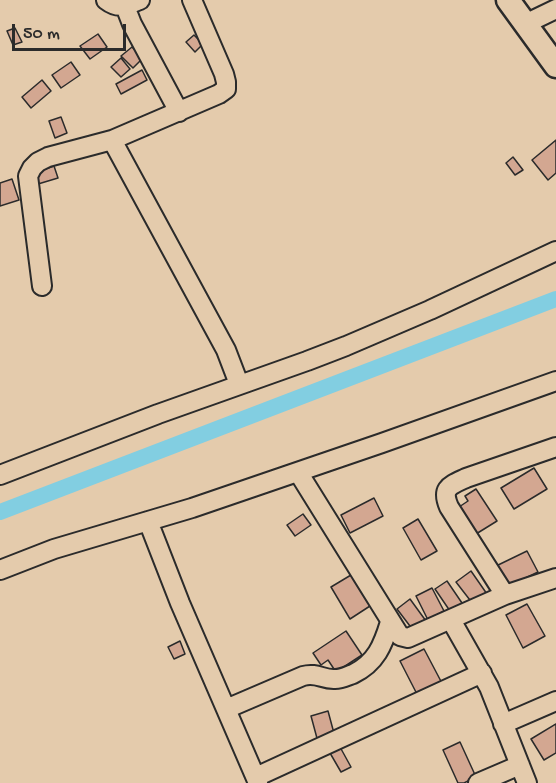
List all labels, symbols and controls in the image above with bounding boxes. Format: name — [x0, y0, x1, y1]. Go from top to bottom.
scale bar — [15, 12, 129, 50]
text: 50 m — [23, 24, 60, 45]

